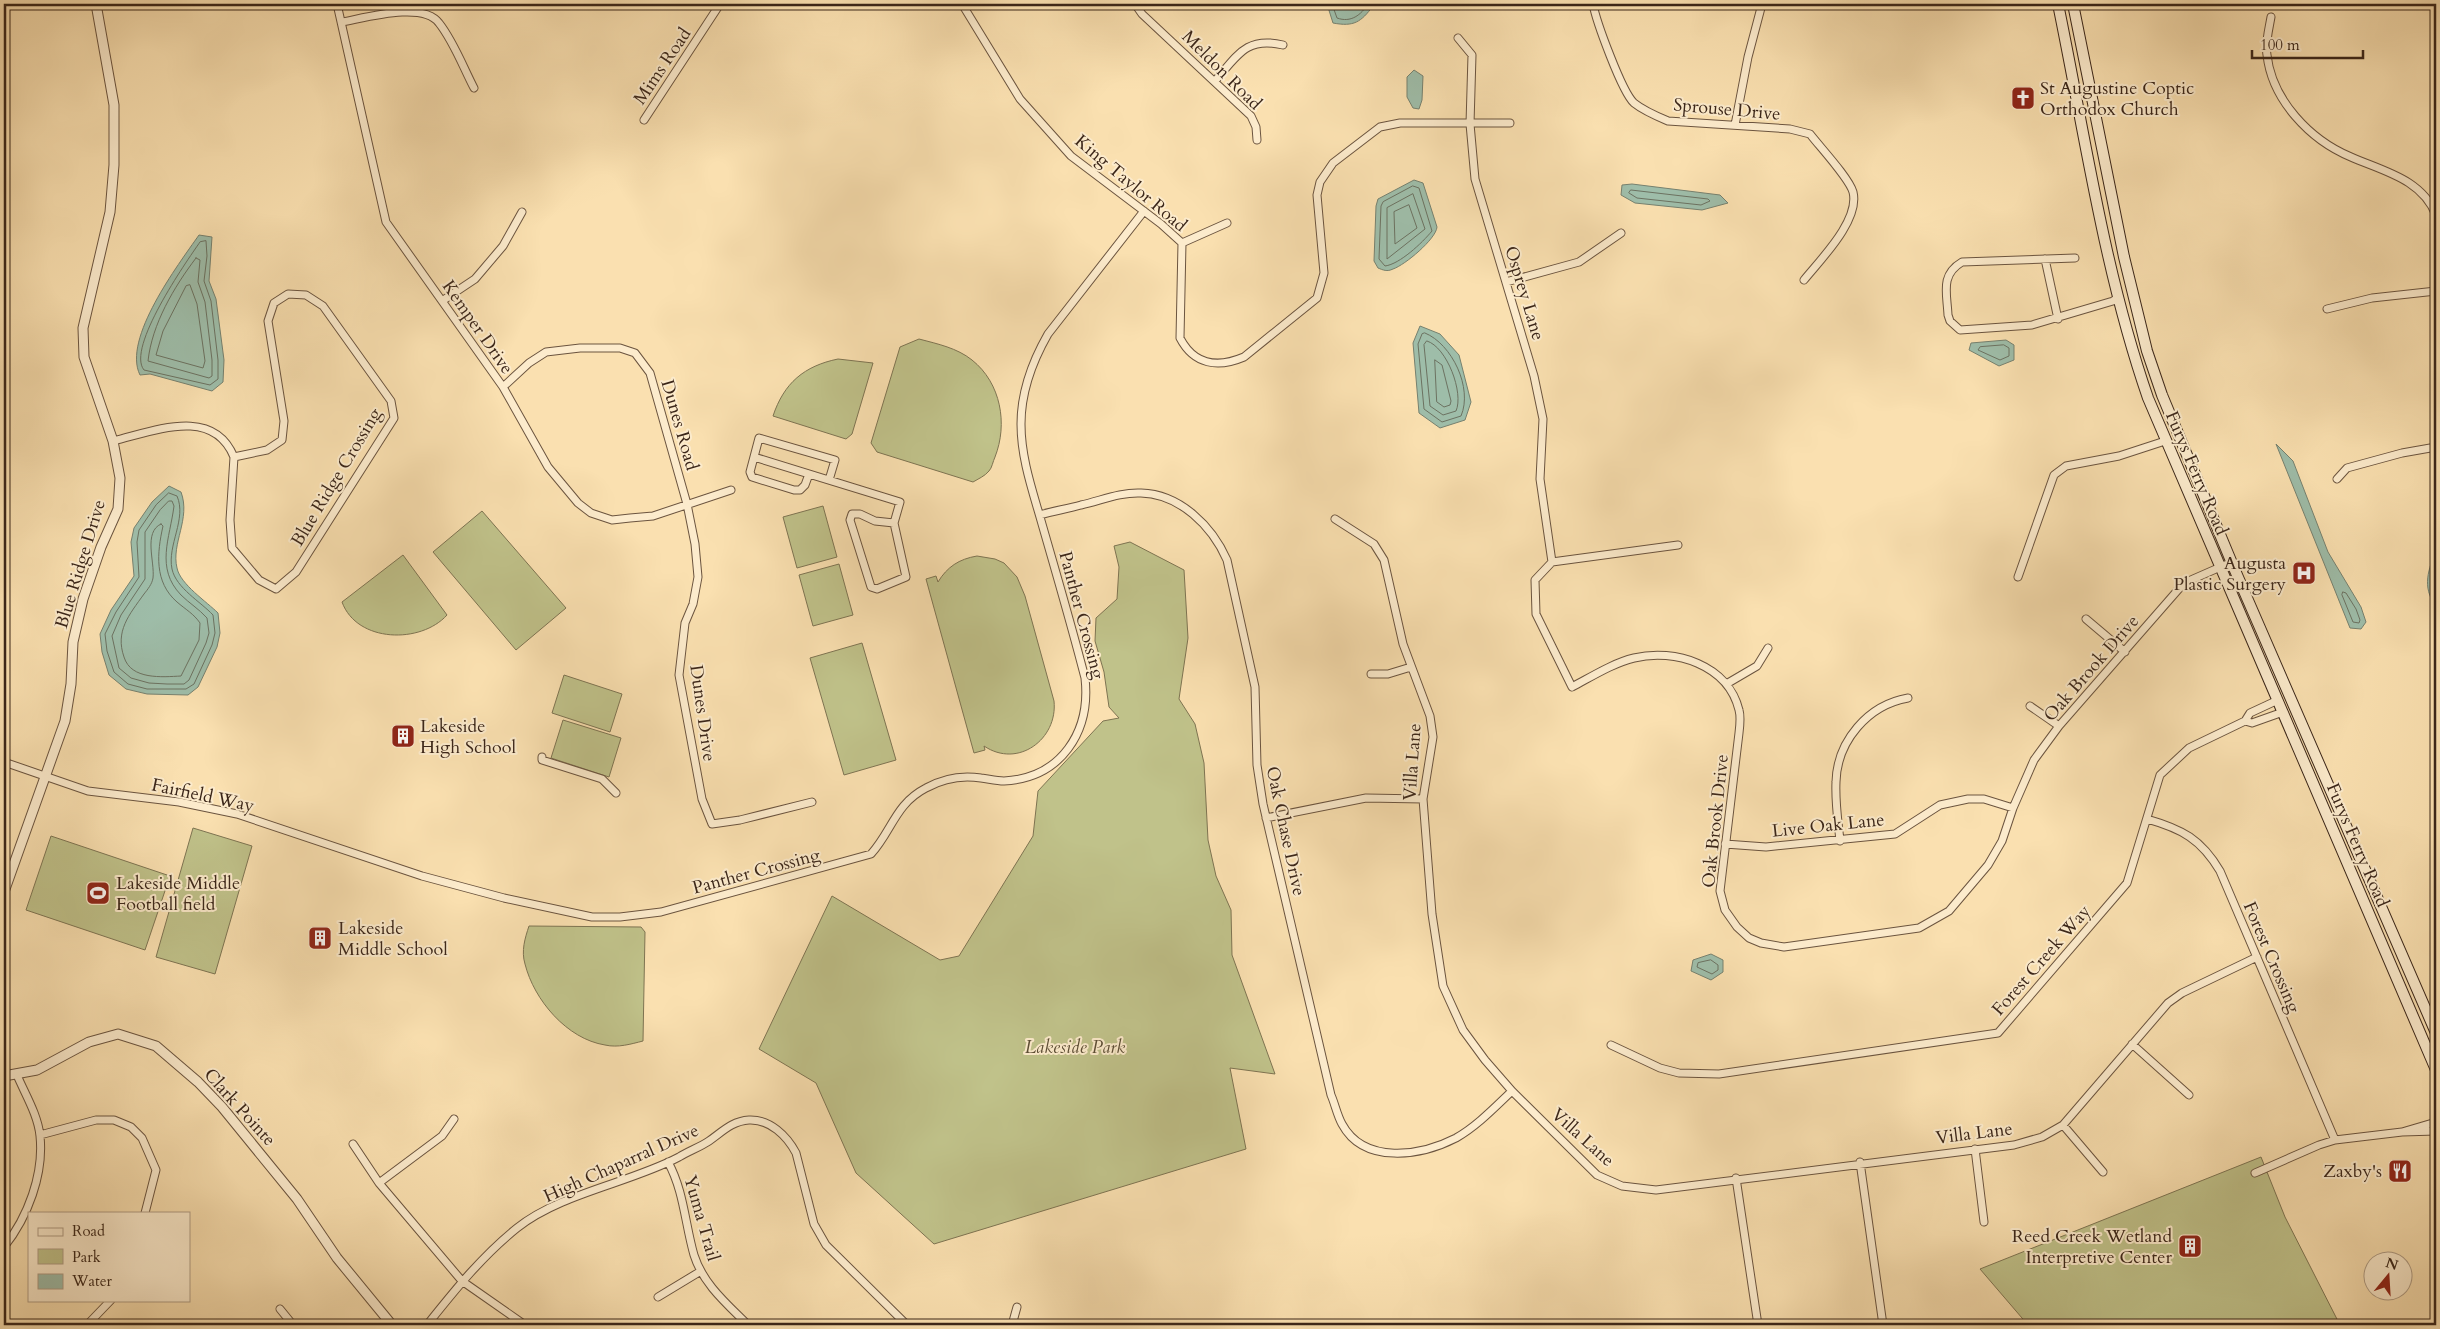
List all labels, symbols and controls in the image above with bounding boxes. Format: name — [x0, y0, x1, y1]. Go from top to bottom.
street label: Mims Road — [628, 23, 698, 110]
street label: Meldon Road — [1176, 25, 1267, 116]
scale bar — [2252, 28, 2364, 60]
text: 100 m — [2260, 35, 2300, 55]
place label: St Augustine Coptic Orthodox Church — [2040, 76, 2194, 122]
church icon: St Augustine Coptic Orthodox Church — [2010, 85, 2036, 111]
street label: Sprouse Drive — [1672, 92, 1782, 127]
street label: King Taylor Road — [1069, 129, 1192, 238]
street label: Osprey Lane — [1498, 243, 1551, 343]
street label: Kemper Drive — [436, 275, 519, 379]
street label: Dunes Road — [655, 377, 705, 474]
street label: Blue Ridge Crossing — [285, 403, 388, 551]
street label: Furys Ferry Road — [2159, 407, 2234, 539]
street label: Blue Ridge Drive — [49, 497, 112, 632]
street label: Panther Crossing — [1052, 548, 1111, 683]
place label: Augusta Plastic Surgery — [2173, 551, 2286, 597]
hospital icon: Augusta Plastic Surgery — [2291, 560, 2317, 586]
street label: Oak Brook Drive — [2038, 610, 2145, 727]
street label: Dunes Drive — [683, 663, 722, 763]
place label: Lakeside High School — [420, 714, 516, 760]
building icon: Lakeside High School — [390, 723, 416, 749]
street label: Villa Lane — [1397, 723, 1428, 801]
street label: Oak Brook Drive — [1696, 753, 1735, 889]
street label: Oak Chase Drive — [1260, 764, 1311, 898]
street label: Fairfield Way — [149, 772, 257, 819]
street label: Furys Ferry Road — [2320, 779, 2395, 911]
street label: Live Oak Lane — [1771, 807, 1886, 844]
street label: Panther Crossing — [689, 842, 824, 901]
place label: Lakeside Middle Football field — [116, 871, 240, 917]
sports icon: Lakeside Middle Football field — [85, 880, 111, 906]
street label: Forest Crossing — [2237, 898, 2307, 1018]
street label: Forest Creek Way — [1986, 899, 2097, 1021]
place label: Lakeside Middle School — [338, 916, 448, 962]
building icon: Lakeside Middle School — [307, 925, 333, 951]
park label: Lakeside Park — [1025, 1035, 1125, 1060]
street label: Clark Pointe — [198, 1063, 281, 1152]
street label: Villa Lane — [1546, 1102, 1620, 1172]
street label: Villa Lane — [1934, 1116, 2014, 1151]
street label: High Chaparral Drive — [540, 1118, 703, 1209]
restaurant icon: Zaxby's — [2387, 1158, 2413, 1184]
place label: Zaxby's — [2323, 1159, 2382, 1184]
street label: Yuma Trail — [677, 1172, 726, 1264]
legend — [28, 1212, 190, 1302]
text: Road — [72, 1221, 105, 1241]
place label: Reed Creek Wetland Interpretive Center — [2012, 1224, 2172, 1270]
building icon: Reed Creek Wetland Interpretive Center — [2177, 1233, 2203, 1259]
text: Park — [72, 1247, 101, 1267]
north arrow — [2362, 1252, 2412, 1302]
text: N — [2383, 1253, 2401, 1275]
text: Water — [71, 1271, 113, 1291]

